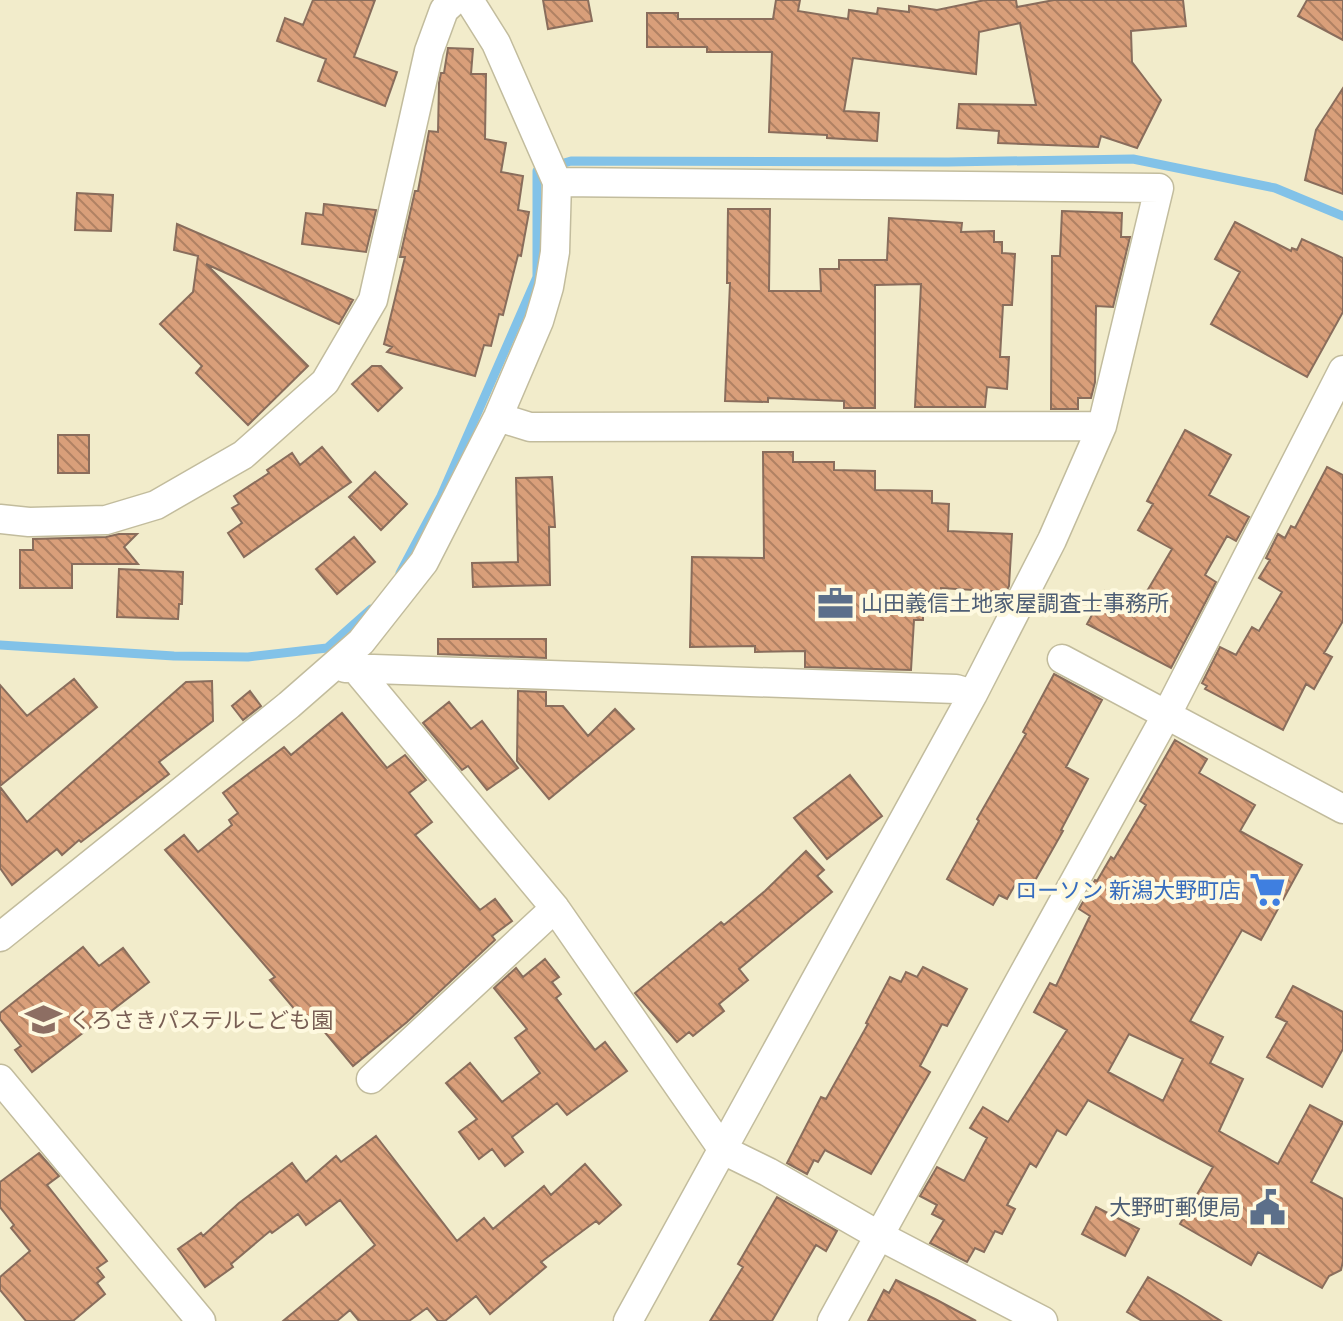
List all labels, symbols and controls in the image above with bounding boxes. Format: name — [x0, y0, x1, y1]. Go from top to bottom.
office icon: 山田義信土地家屋調査士事務所 — [816, 584, 854, 622]
place label: 山田義信土地家屋調査士事務所 — [861, 590, 1169, 617]
supermarket icon: ローソン 新潟大野町店 — [1248, 871, 1286, 909]
place label: ローソン 新潟大野町店 — [1015, 877, 1241, 904]
school or university icon: くろさきパステルこども園 — [24, 1001, 62, 1039]
place label: くろさきパステルこども園 — [69, 1007, 333, 1034]
public building icon: 大野町郵便局 — [1248, 1188, 1286, 1226]
place label: 大野町郵便局 — [1109, 1194, 1241, 1221]

